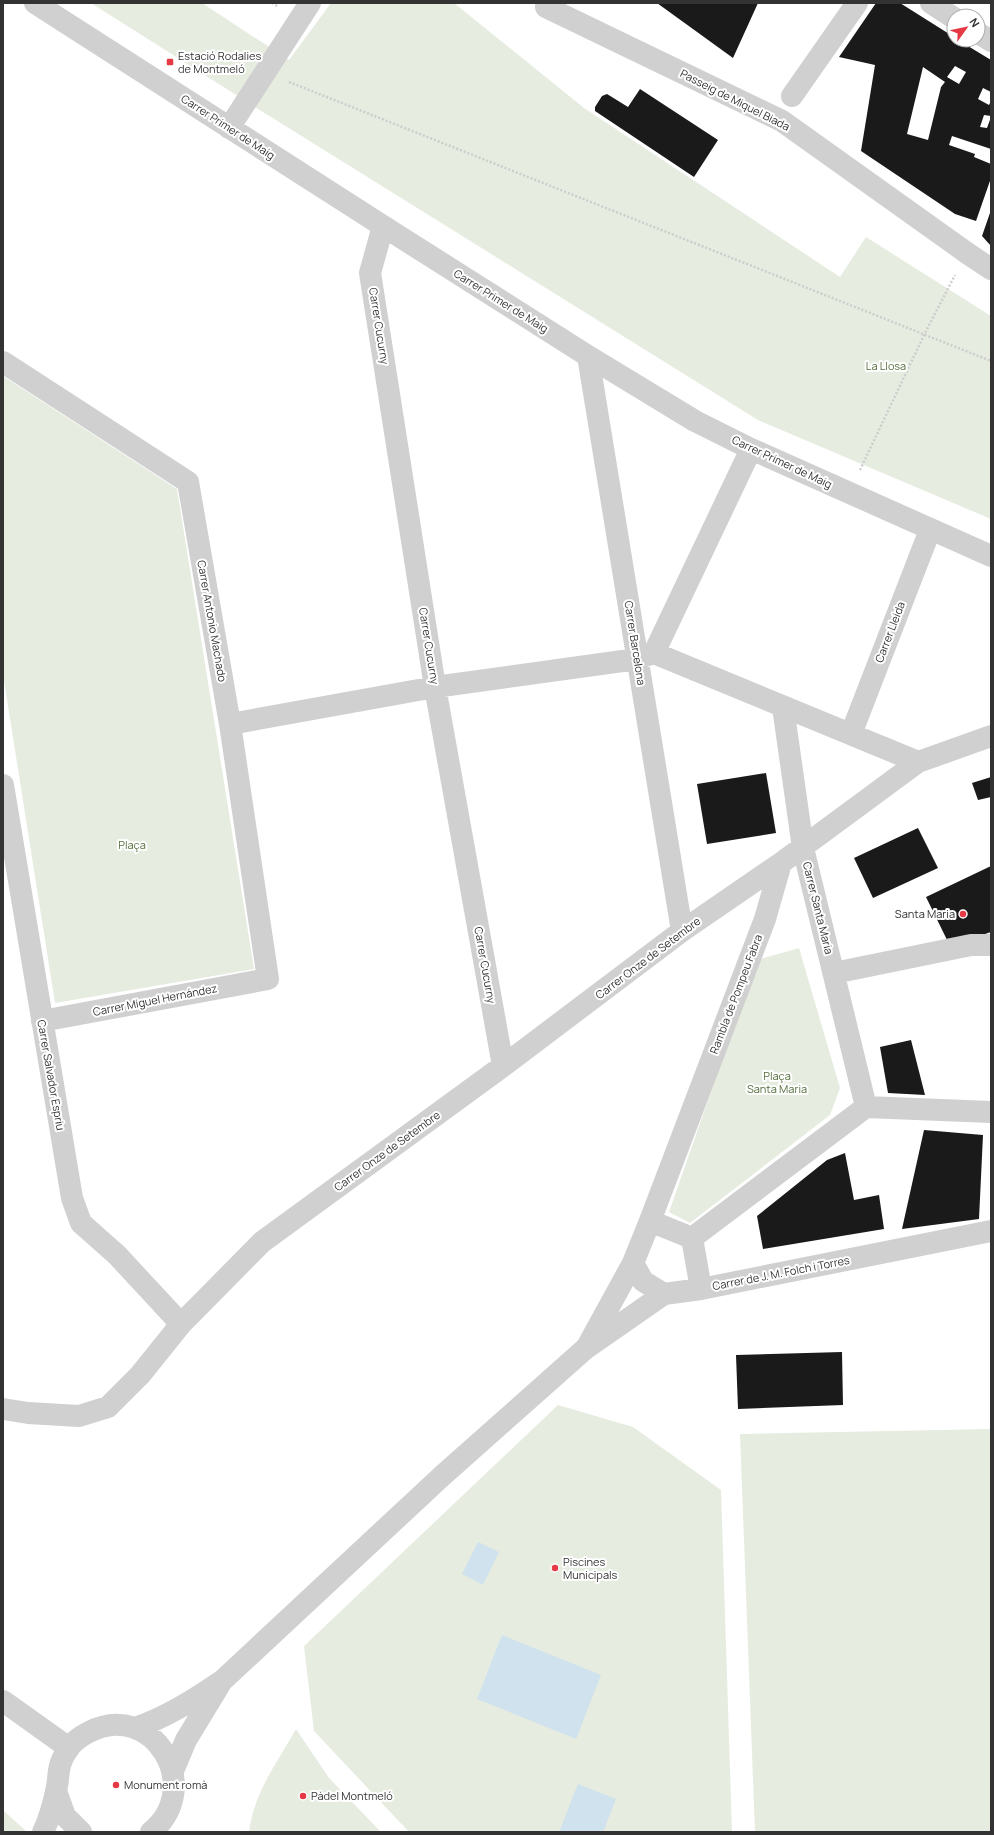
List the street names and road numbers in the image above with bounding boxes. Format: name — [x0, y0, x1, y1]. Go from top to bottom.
street label: Passeig de Miquel Biada — [678, 65, 793, 134]
street label: Carrer Primer de Maig — [178, 91, 278, 163]
street label: Carrer Primer de Maig — [451, 265, 551, 336]
street label: Carrer Cucurny — [366, 286, 393, 366]
street label: Carrer Primer de Maig — [730, 432, 835, 491]
street label: Carrer Antonio Machado — [194, 559, 231, 684]
street label: Carrer Lleida — [871, 599, 908, 664]
street label: Carrer Barcelona — [621, 600, 650, 686]
street label: Carrer Cucurny — [416, 606, 443, 686]
street label: Carrer Santa Maria — [800, 860, 837, 956]
street label: Carrer Onze de Setembre — [592, 913, 704, 1002]
street label: Carrer Cucurny — [471, 925, 500, 1005]
street label: Rambla de Pompeu Fabra — [706, 932, 765, 1056]
street label: Carrer Miguel Hernández — [91, 980, 218, 1019]
street label: Carrer Salvador Espriu — [34, 1018, 69, 1131]
street label: Carrer Onze de Setembre — [331, 1107, 443, 1194]
street label: Carrer de J. M. Folch i Torres — [711, 1252, 851, 1293]

